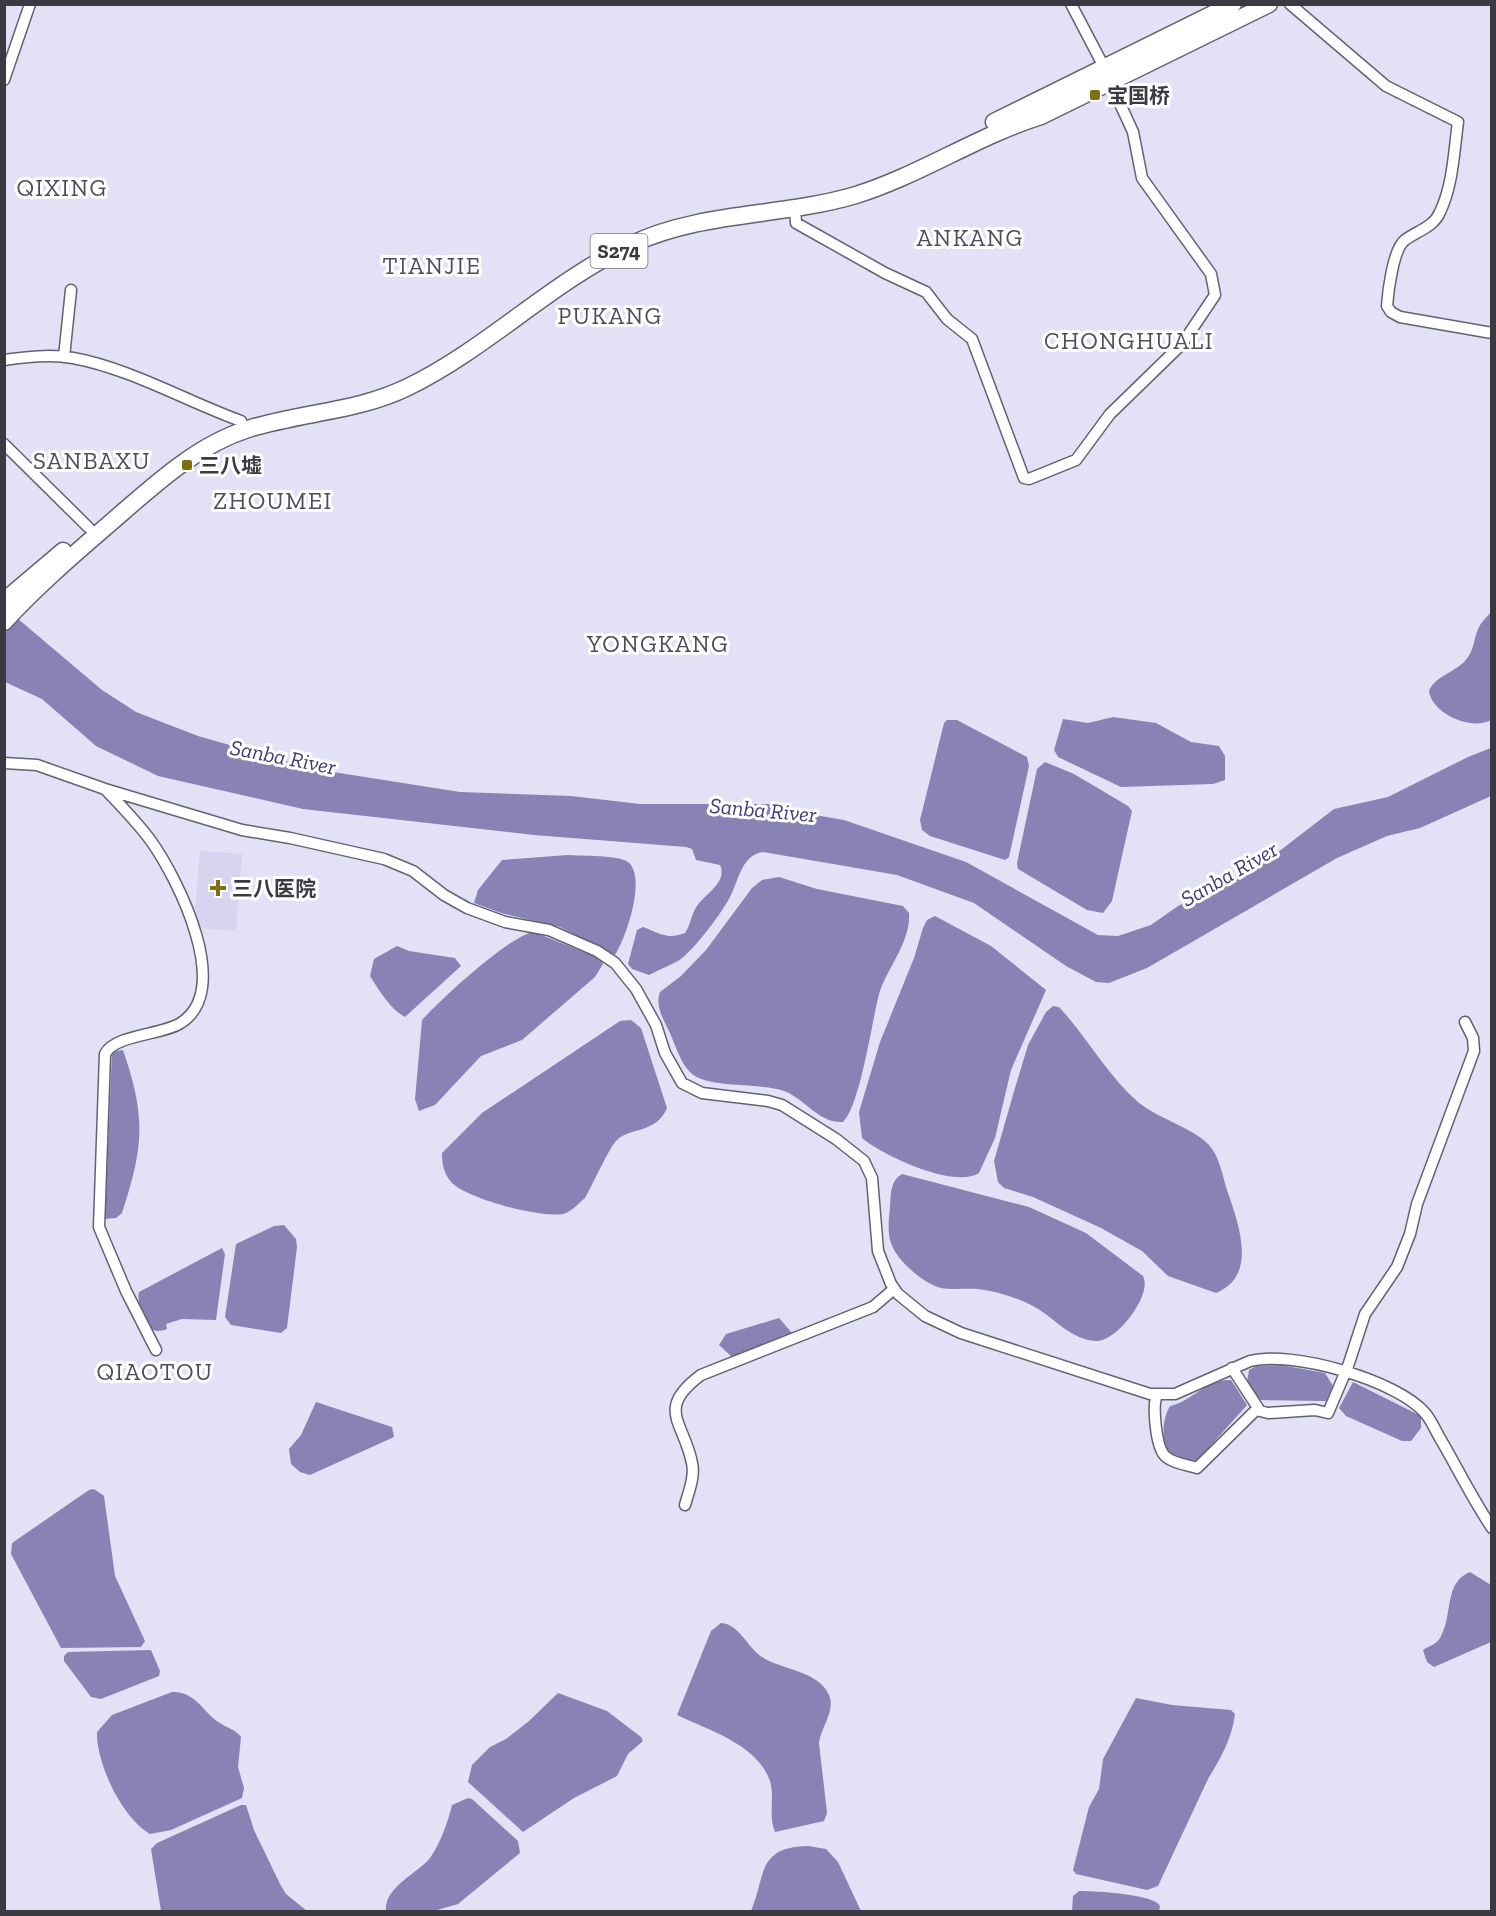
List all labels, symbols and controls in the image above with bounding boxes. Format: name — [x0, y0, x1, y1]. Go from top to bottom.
place label: 宝国桥 — [1107, 83, 1170, 108]
marker: 宝国桥 — [1088, 88, 1102, 102]
district label: QIXING — [17, 173, 107, 202]
district label: ANKANG — [916, 223, 1024, 252]
road number: S274 — [590, 234, 648, 268]
district label: TIANJIE — [383, 251, 481, 280]
district label: PUKANG — [558, 301, 662, 330]
district label: CHONGHUALI — [1044, 326, 1214, 355]
district label: SANBAXU — [33, 446, 151, 475]
place label: 三八墟 — [199, 453, 262, 478]
marker: 三八墟 — [180, 458, 194, 472]
district label: ZHOUMEI — [213, 486, 333, 515]
district label: YONGKANG — [586, 629, 729, 658]
water label: Sanba River — [228, 734, 339, 781]
water label: Sanba River — [708, 792, 818, 828]
water label: Sanba River — [1176, 835, 1283, 913]
place label: 三八医院 — [232, 876, 316, 901]
marker: 三八医院 — [209, 879, 227, 897]
district label: QIAOTOU — [96, 1357, 214, 1386]

